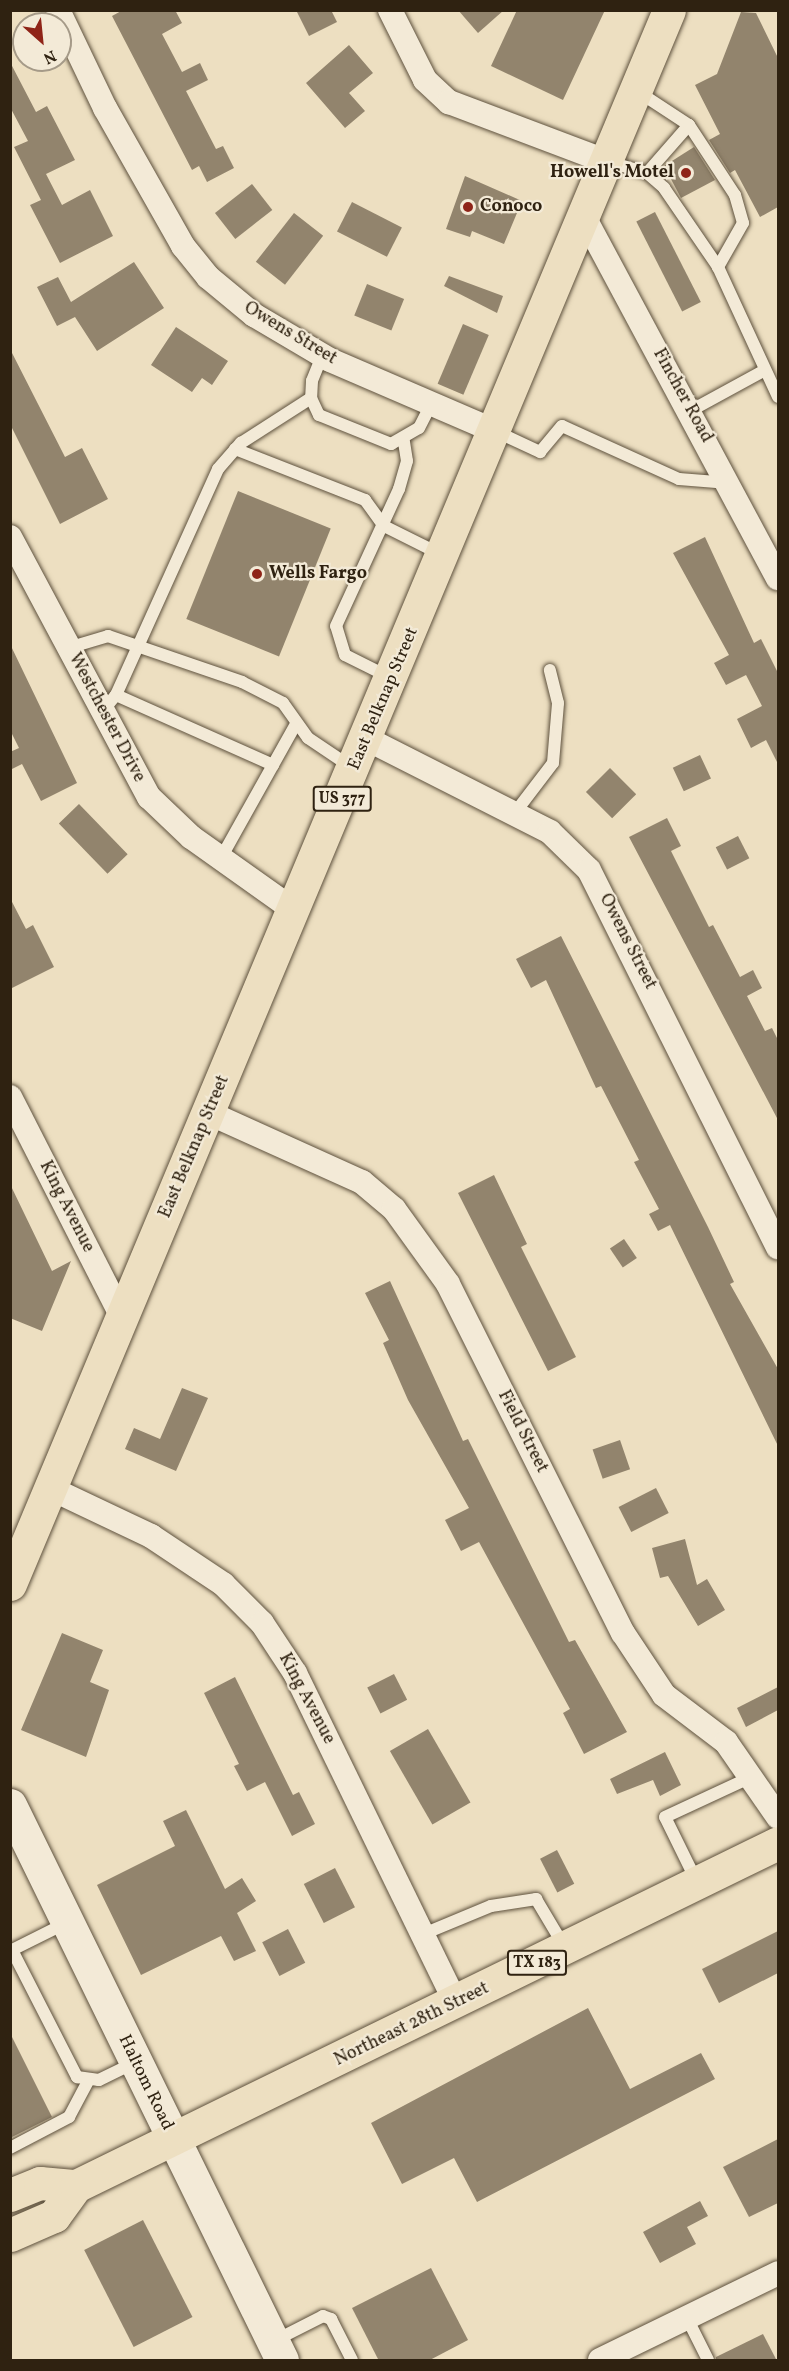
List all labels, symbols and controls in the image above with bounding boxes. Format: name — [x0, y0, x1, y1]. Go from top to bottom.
north arrow — [12, 12, 72, 72]
text: N — [39, 44, 59, 69]
place label: Howell's Motel — [550, 162, 674, 184]
marker: Howell's Motel — [679, 166, 693, 180]
place label: Conoco — [480, 196, 542, 218]
marker: Conoco — [461, 200, 475, 214]
street label: Owens Street — [240, 298, 340, 370]
street label: Fincher Road — [647, 345, 717, 447]
place label: Wells Fargo — [269, 563, 367, 585]
marker: Wells Fargo — [250, 567, 264, 581]
street label: East Belknap Street — [344, 624, 424, 774]
street label: Westchester Drive — [63, 650, 149, 786]
road number: US 377 — [312, 786, 372, 812]
street label: Owens Street — [594, 890, 660, 994]
street label: East Belknap Street — [155, 1072, 235, 1222]
street label: King Avenue — [34, 1158, 98, 1256]
street label: Field Street — [492, 1387, 552, 1477]
street label: King Avenue — [273, 1650, 339, 1748]
road number: TX 183 — [506, 1950, 568, 1976]
street label: Northeast 28th Street — [331, 1978, 493, 2072]
street label: Haltom Road — [113, 2032, 177, 2134]

